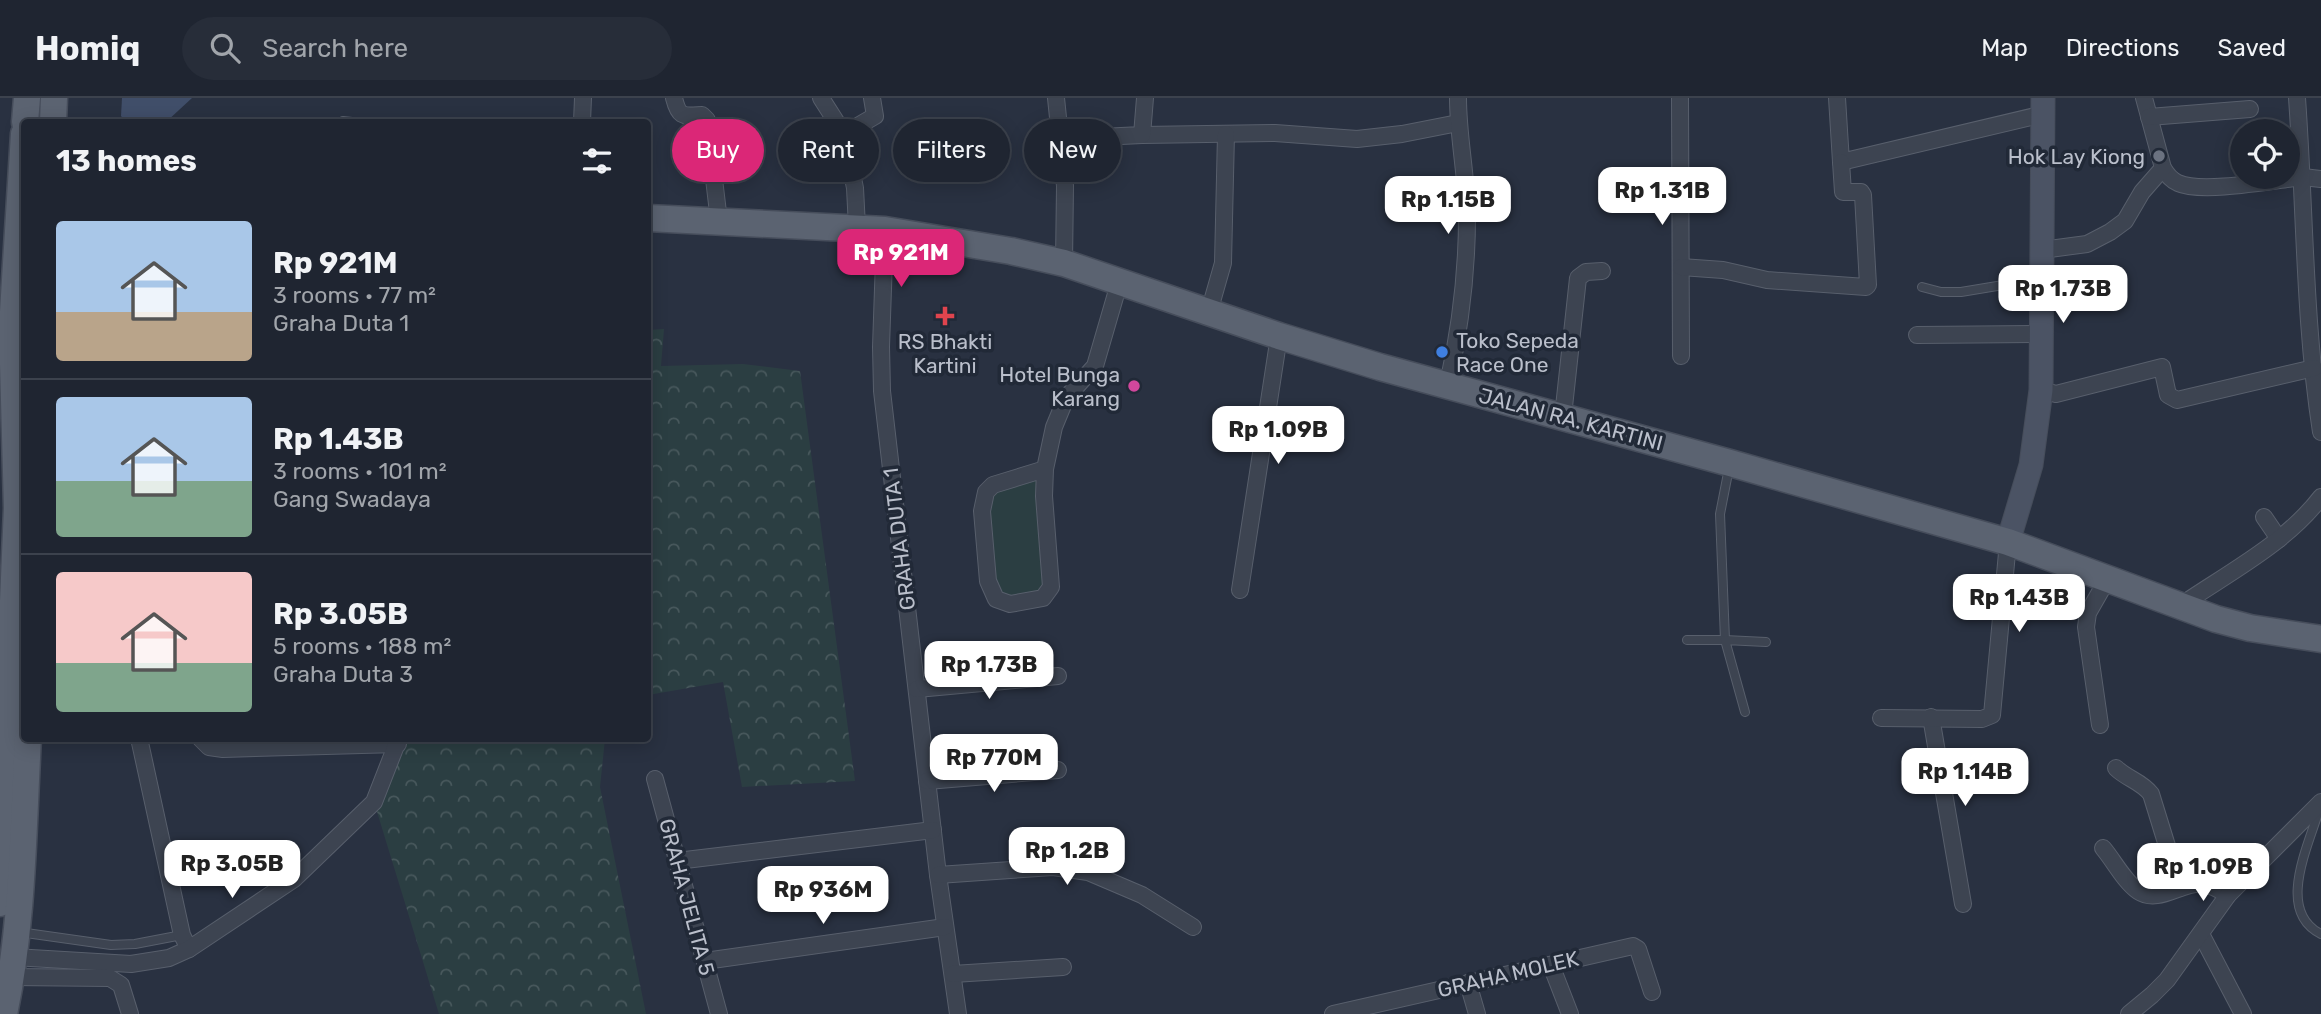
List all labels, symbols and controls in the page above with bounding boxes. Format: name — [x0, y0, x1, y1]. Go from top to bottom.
search box — [182, 17, 672, 80]
text: Homiq — [35, 29, 140, 68]
icon: search — [206, 29, 244, 67]
text: Search here — [262, 33, 408, 64]
text: Map — [1981, 34, 2028, 62]
text: Directions — [2066, 34, 2179, 62]
text: Saved — [2217, 34, 2286, 62]
chip: Buy — [672, 119, 764, 182]
chip: Rent — [778, 119, 879, 182]
chip: Filters — [893, 119, 1010, 182]
chip: New — [1024, 119, 1121, 182]
map controls — [2230, 119, 2300, 189]
button: locate — [2230, 119, 2300, 189]
icon: filters — [578, 142, 616, 180]
text: 13 homes — [56, 143, 197, 179]
place label: Hok Lay Kiong — [2008, 144, 2145, 169]
marker: Hok Lay Kiong — [2151, 148, 2167, 164]
pin: Rp 1.31B — [1590, 167, 1734, 227]
pin: Rp 1.15B — [1376, 176, 1520, 236]
text: Rp 1.31B — [1614, 176, 1710, 204]
text: Rp 1.15B — [1401, 185, 1495, 213]
pin: Rp 921M — [836, 230, 966, 289]
text: Rp 921M — [853, 238, 949, 266]
text: Rp 921M — [273, 245, 398, 281]
icon: home — [112, 249, 196, 333]
pin: Rp 1.73B — [1991, 266, 2135, 325]
text: Rp 1.73B — [2014, 274, 2112, 302]
text: 3 rooms · 77 m² — [273, 281, 436, 309]
marker: RS Bhakti Kartini — [935, 306, 955, 326]
text: Graha Duta 1 — [273, 309, 409, 337]
place label: Toko Sepeda Race One — [1456, 328, 1579, 377]
place label: RS Bhakti Kartini — [898, 329, 992, 378]
marker: Toko Sepeda Race One — [1434, 344, 1450, 360]
place label: Hotel Bunga Karang — [999, 362, 1120, 411]
marker: Hotel Bunga Karang — [1126, 378, 1142, 394]
street label: JALAN RA. KARTINI — [1476, 382, 1666, 456]
pin: Rp 1.09B — [1206, 406, 1350, 466]
text: Rp 1.09B — [1228, 415, 1328, 443]
text: Rp 1.43B — [273, 421, 404, 457]
icon: home — [112, 425, 196, 509]
text: 3 rooms · 101 m² — [273, 457, 447, 485]
street label: GRAHA DUTA 1 — [878, 466, 920, 612]
text: Gang Swadaya — [273, 485, 431, 513]
pin: Rp 1.43B — [1947, 574, 2091, 634]
text: Rp 1.43B — [1969, 583, 2069, 611]
text: Rp 3.05B — [273, 596, 408, 632]
icon: home — [112, 600, 196, 684]
text: 5 rooms · 188 m² — [273, 632, 451, 660]
pin: Rp 1.73B — [917, 642, 1061, 701]
text: Rp 1.73B — [940, 650, 1038, 678]
text: Graha Duta 3 — [273, 660, 413, 688]
pin: Rp 770M — [929, 734, 1059, 794]
text: Rp 770M — [946, 743, 1042, 771]
pin: Rp 1.14B — [1893, 748, 2037, 808]
text: Rp 1.14B — [1917, 757, 2013, 785]
street label: GRAHA JELITA 5 — [654, 816, 720, 978]
pin: Rp 1.2B — [1002, 828, 1132, 887]
text: Rp 1.2B — [1025, 836, 1109, 864]
pin: Rp 3.05B — [160, 840, 304, 900]
pin: Rp 1.09B — [2131, 844, 2275, 903]
text: Rp 3.05B — [180, 849, 284, 877]
text: Rp 1.09B — [2153, 852, 2253, 880]
pin: Rp 936M — [758, 866, 888, 926]
text: Rp 936M — [773, 875, 873, 903]
street label: GRAHA MOLEK — [1435, 946, 1581, 1002]

